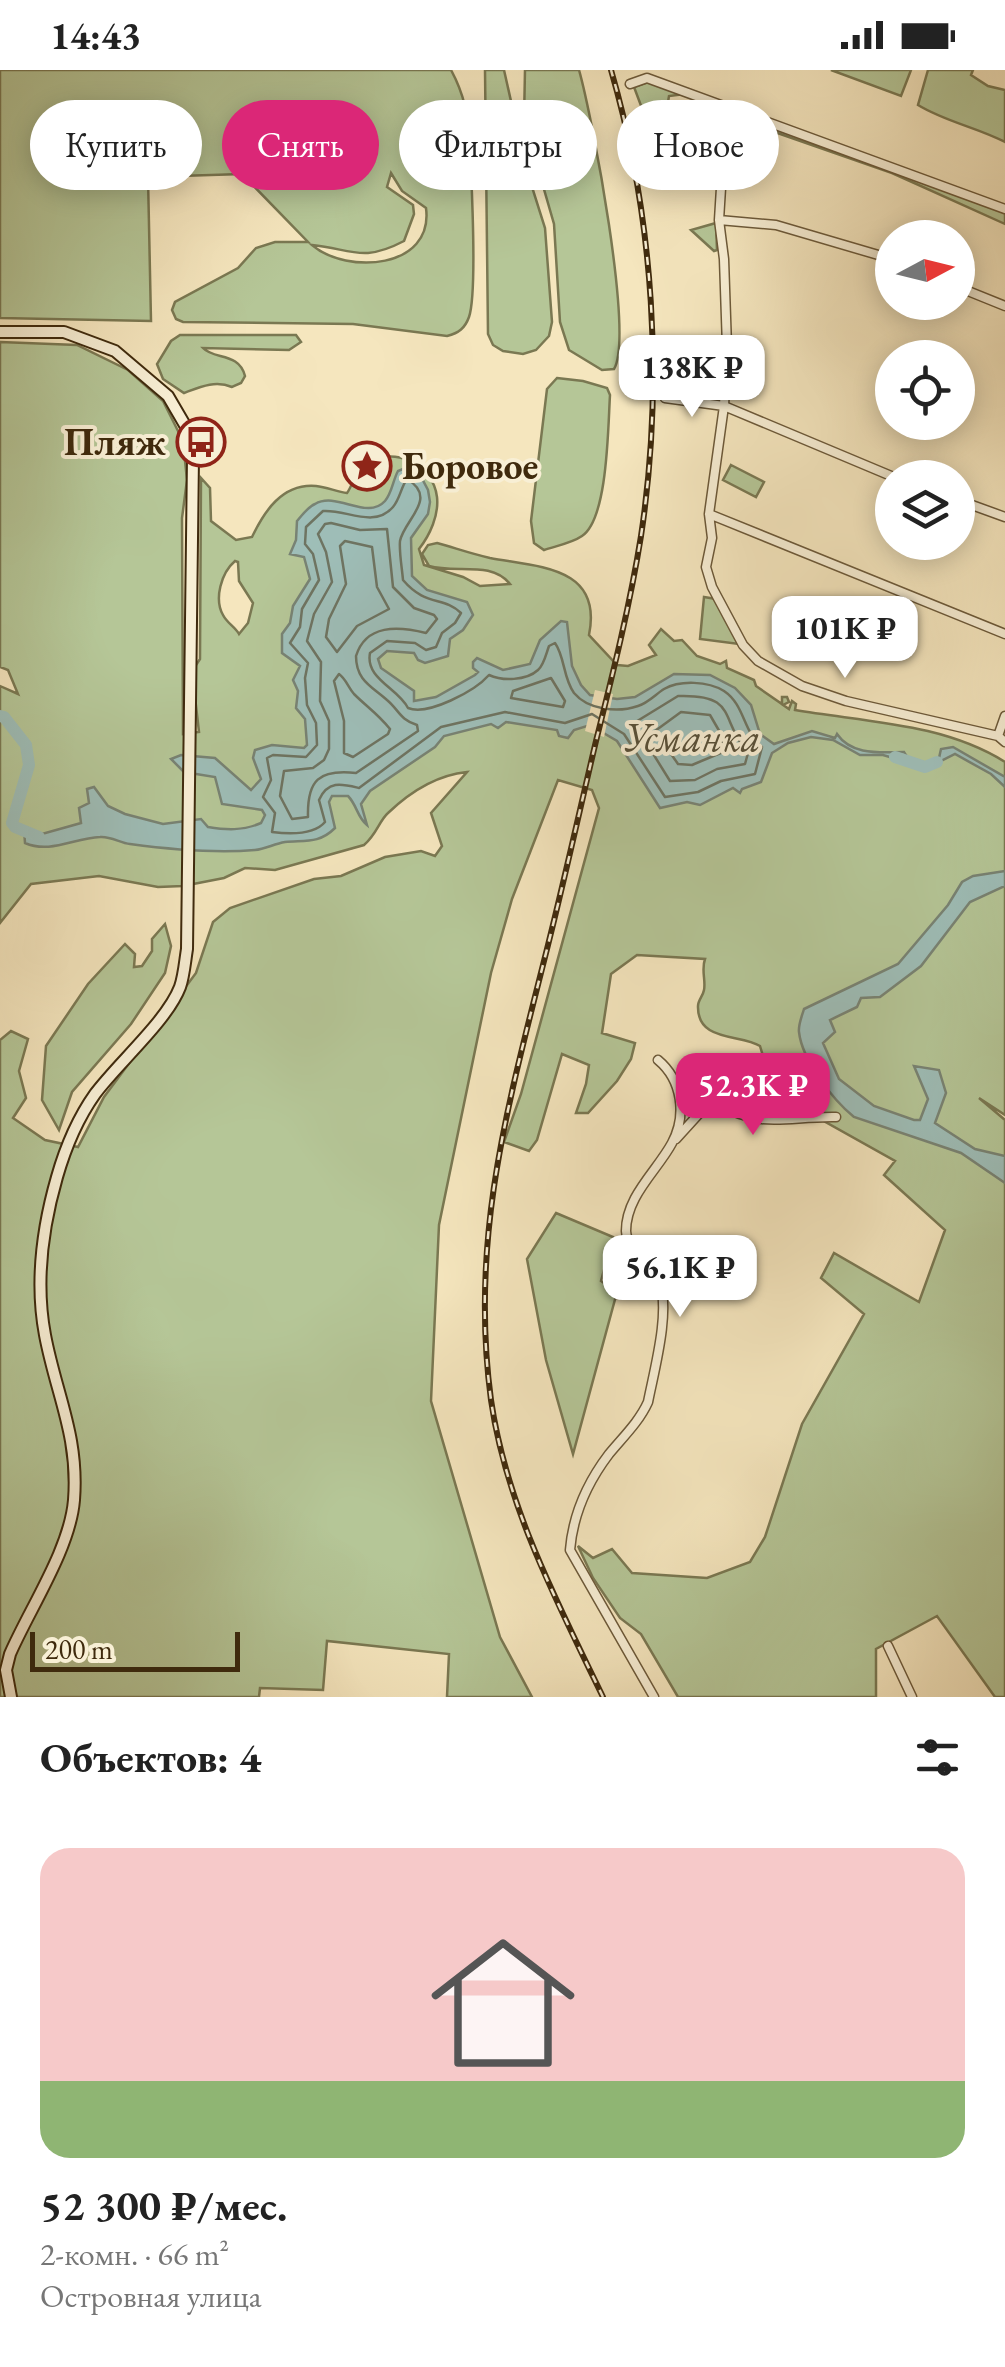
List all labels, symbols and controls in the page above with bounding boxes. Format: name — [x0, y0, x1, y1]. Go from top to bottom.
text: 14:43 — [50, 11, 141, 60]
chip: Купить — [30, 100, 202, 190]
chip: Снять — [222, 100, 379, 190]
chip: Фильтры — [399, 100, 597, 190]
chip: Новое — [617, 100, 779, 190]
north arrow — [875, 220, 975, 320]
map controls — [875, 220, 975, 560]
pin: 138K ₽ — [611, 335, 773, 420]
button: locate — [875, 340, 975, 440]
text: 138K ₽ — [641, 346, 743, 388]
bus stop icon: Пляж — [175, 416, 227, 468]
place label: Пляж — [64, 417, 166, 466]
place icon: Боровое — [341, 440, 393, 492]
place label: Боровое — [402, 441, 538, 490]
button: layers — [875, 460, 975, 560]
pin: 101K ₽ — [764, 596, 926, 681]
text: 101K ₽ — [794, 607, 896, 649]
water label: Усманка — [623, 711, 761, 763]
pin: 52.3K ₽ — [661, 1053, 845, 1138]
text: 52.3K ₽ — [698, 1064, 808, 1106]
pin: 56.1K ₽ — [588, 1235, 772, 1320]
text: 56.1K ₽ — [625, 1246, 735, 1288]
scale bar — [30, 1627, 240, 1672]
text: 200 m — [45, 1631, 113, 1667]
text: Объектов: 4 — [40, 1730, 261, 1785]
icon: filters — [910, 1730, 965, 1785]
icon: home — [413, 1913, 593, 2093]
text: 52 300 ₽/мес. — [40, 2178, 287, 2233]
text: 2-комн. · 66 m² — [40, 2233, 229, 2275]
text: Островная улица — [40, 2275, 261, 2317]

